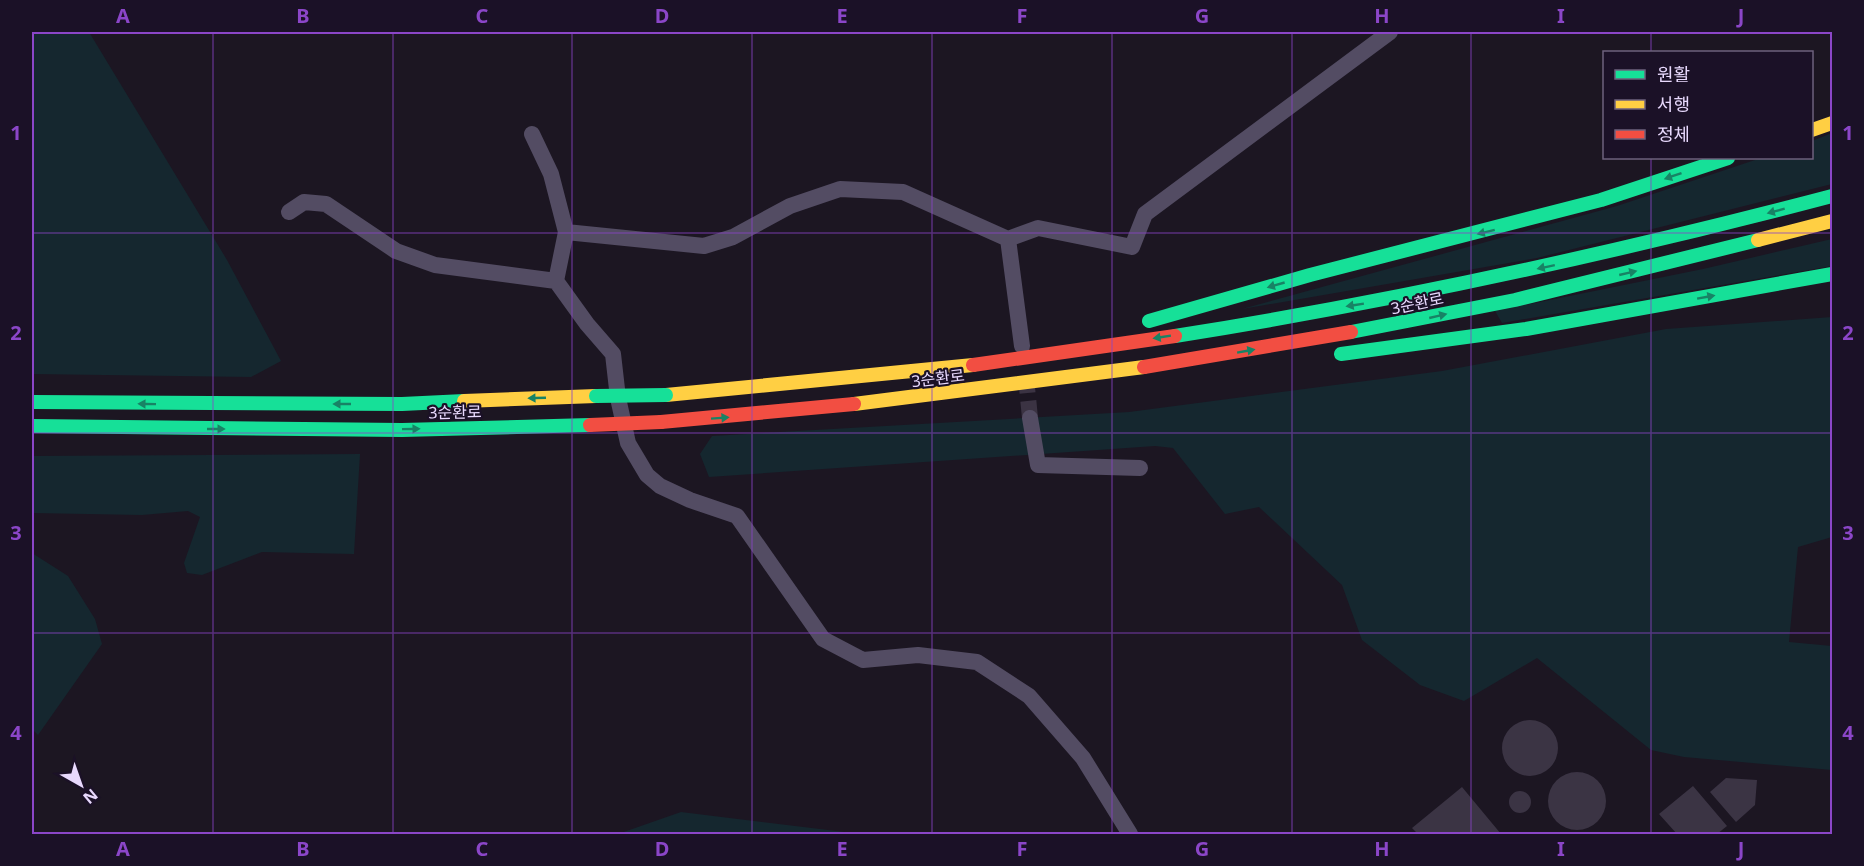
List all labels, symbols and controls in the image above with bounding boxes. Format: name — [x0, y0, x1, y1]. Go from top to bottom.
text: A — [116, 2, 130, 29]
text: B — [296, 2, 310, 29]
text: C — [476, 2, 489, 29]
text: D — [655, 2, 669, 29]
text: E — [836, 2, 848, 29]
text: F — [1017, 2, 1027, 29]
text: G — [1195, 2, 1209, 29]
text: H — [1374, 2, 1390, 29]
text: I — [1557, 2, 1565, 29]
text: J — [1736, 2, 1744, 29]
legend — [1603, 51, 1813, 159]
text: 원활 — [1657, 62, 1690, 86]
text: 서행 — [1657, 92, 1690, 116]
text: 1 — [10, 119, 22, 146]
text: 1 — [1842, 119, 1854, 146]
text: 정체 — [1657, 122, 1690, 146]
one-way arrow — [1664, 172, 1682, 181]
one-way arrow — [1767, 207, 1785, 217]
one-way arrow — [1477, 227, 1495, 237]
one-way arrow — [1536, 263, 1555, 272]
one-way arrow — [1619, 268, 1638, 277]
one-way arrow — [1267, 281, 1285, 290]
street label: 3순환로 — [1389, 287, 1446, 319]
one-way arrow — [1697, 292, 1716, 301]
one-way arrow — [1345, 301, 1364, 310]
one-way arrow — [1429, 310, 1447, 320]
text: 2 — [10, 319, 22, 346]
text: 2 — [1842, 319, 1854, 346]
one-way arrow — [1153, 333, 1172, 342]
one-way arrow — [1237, 346, 1256, 355]
street label: 3순환로 — [910, 364, 966, 392]
one-way arrow — [528, 394, 547, 403]
one-way arrow — [138, 399, 157, 409]
one-way arrow — [333, 399, 352, 409]
street label: 3순환로 — [428, 401, 482, 423]
one-way arrow — [710, 413, 729, 423]
one-way arrow — [206, 424, 225, 434]
one-way arrow — [401, 425, 420, 434]
text: 3 — [10, 519, 22, 546]
text: 3 — [1842, 519, 1854, 546]
text: 4 — [10, 719, 22, 746]
text: 4 — [1842, 719, 1854, 746]
north arrow — [51, 755, 111, 815]
text: N — [79, 784, 103, 809]
text: A — [116, 835, 130, 862]
text: B — [296, 835, 310, 862]
text: C — [476, 835, 489, 862]
text: D — [655, 835, 669, 862]
text: E — [836, 835, 848, 862]
text: F — [1017, 835, 1027, 862]
text: G — [1195, 835, 1209, 862]
text: H — [1374, 835, 1390, 862]
text: I — [1557, 835, 1565, 862]
text: J — [1736, 835, 1744, 862]

